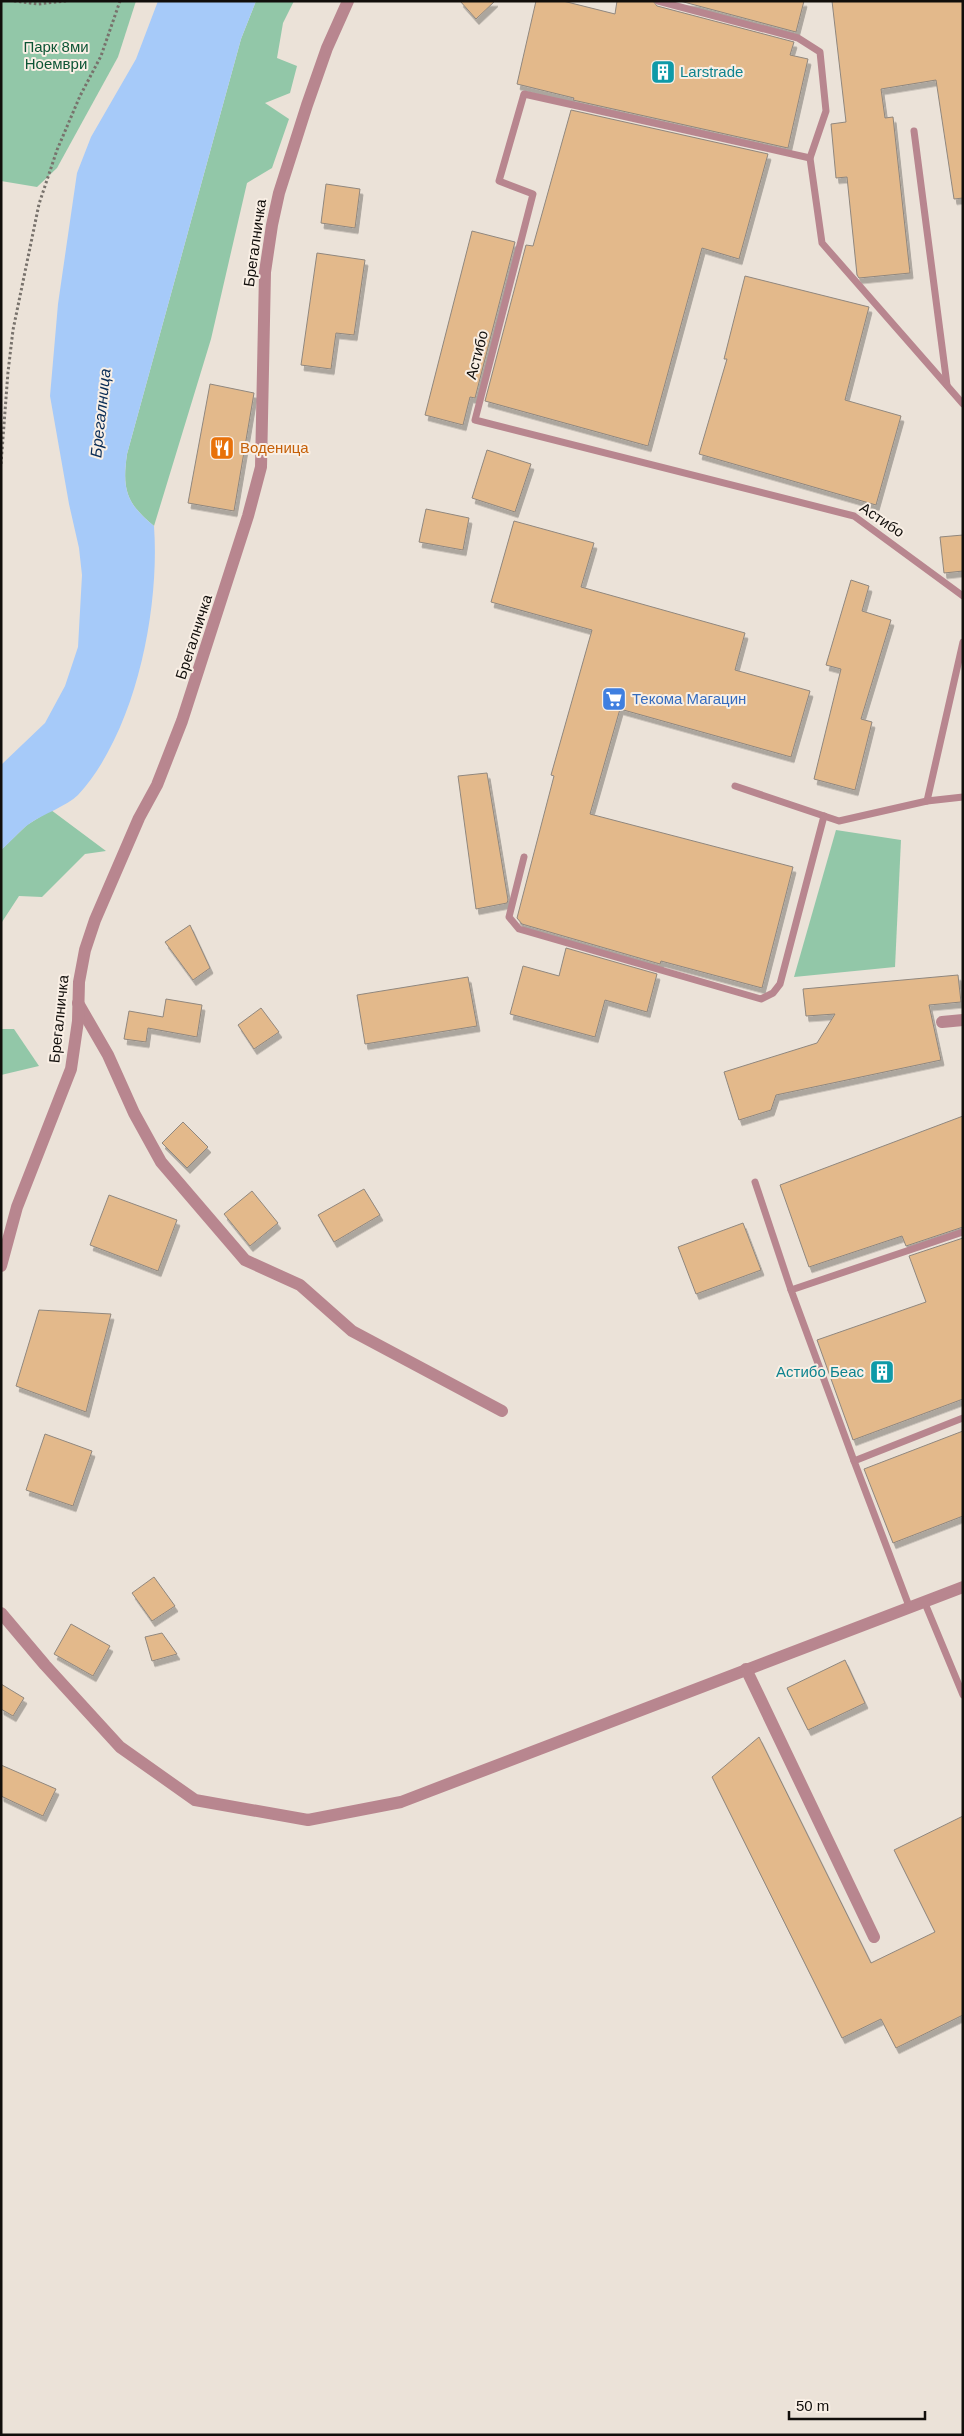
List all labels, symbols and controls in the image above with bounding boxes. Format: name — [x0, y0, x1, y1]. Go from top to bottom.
park label: Парк 8ми Ноември — [23, 38, 89, 72]
building icon: Larstrade — [650, 59, 676, 85]
place label: Larstrade — [680, 63, 743, 80]
street label: Брегалничка — [240, 197, 269, 288]
street label: Астибо — [462, 329, 491, 381]
water label: Брегалница — [87, 368, 114, 458]
restaurant icon: Воденица — [209, 435, 235, 461]
place label: Воденица — [240, 439, 309, 456]
street label: Астибо — [857, 499, 908, 541]
street label: Брегалничка — [172, 592, 215, 682]
supermarket icon: Текома Магацин — [601, 686, 627, 712]
place label: Текома Магацин — [632, 690, 746, 707]
street label: Брегалничка — [45, 973, 72, 1064]
building icon: Астибо Беас — [869, 1359, 895, 1385]
place label: Астибо Беас — [776, 1363, 864, 1380]
scale bar — [789, 2388, 925, 2420]
text: 50 m — [796, 2397, 829, 2414]

